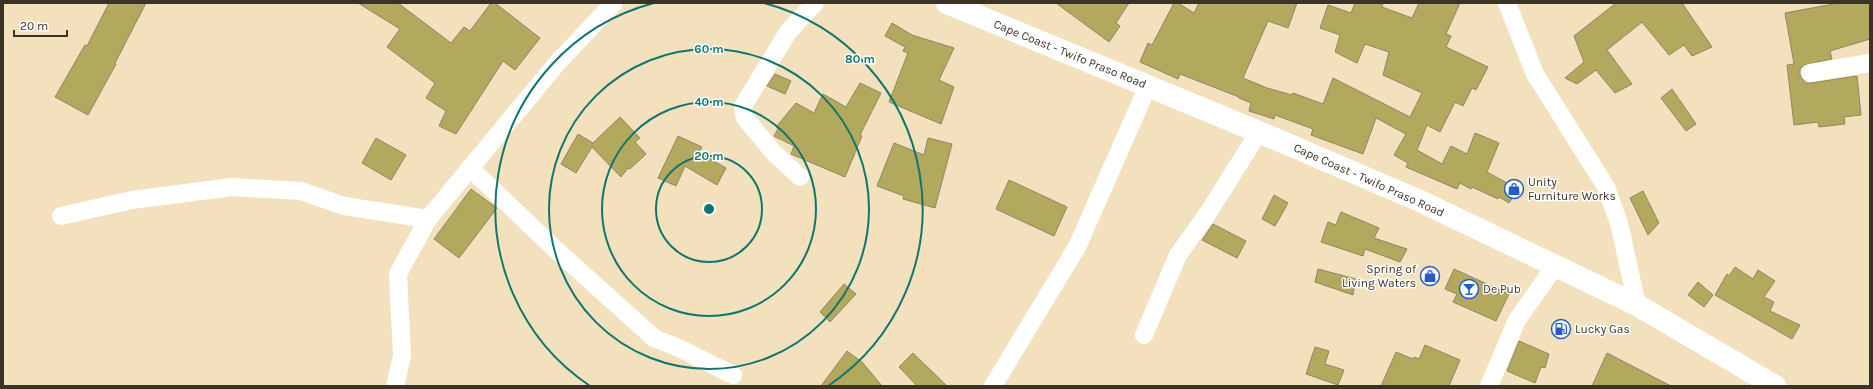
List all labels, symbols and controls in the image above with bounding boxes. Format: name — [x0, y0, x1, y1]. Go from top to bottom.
scale bar — [14, 12, 67, 38]
street label: Cape Coast - Twifo Praso Road — [992, 17, 1148, 91]
text: 20 m — [20, 19, 48, 33]
text: 60 m — [694, 42, 724, 56]
text: 80 m — [845, 52, 875, 66]
text: 40 m — [694, 95, 724, 109]
street label: Cape Coast - Twifo Praso Road — [1291, 140, 1447, 220]
text: 20 m — [694, 149, 724, 163]
place label: Unity Furniture Works — [1528, 175, 1616, 203]
shop icon: Unity Furniture Works — [1503, 178, 1525, 200]
centre of rings — [702, 202, 716, 216]
place label: Spring of Living Waters — [1342, 262, 1417, 290]
shop icon: Spring of Living Waters — [1419, 265, 1441, 287]
bar icon: De Pub — [1458, 278, 1480, 300]
place label: De Pub — [1483, 282, 1521, 296]
fuel station icon: Lucky Gas — [1550, 318, 1572, 340]
place label: Lucky Gas — [1575, 322, 1630, 336]

